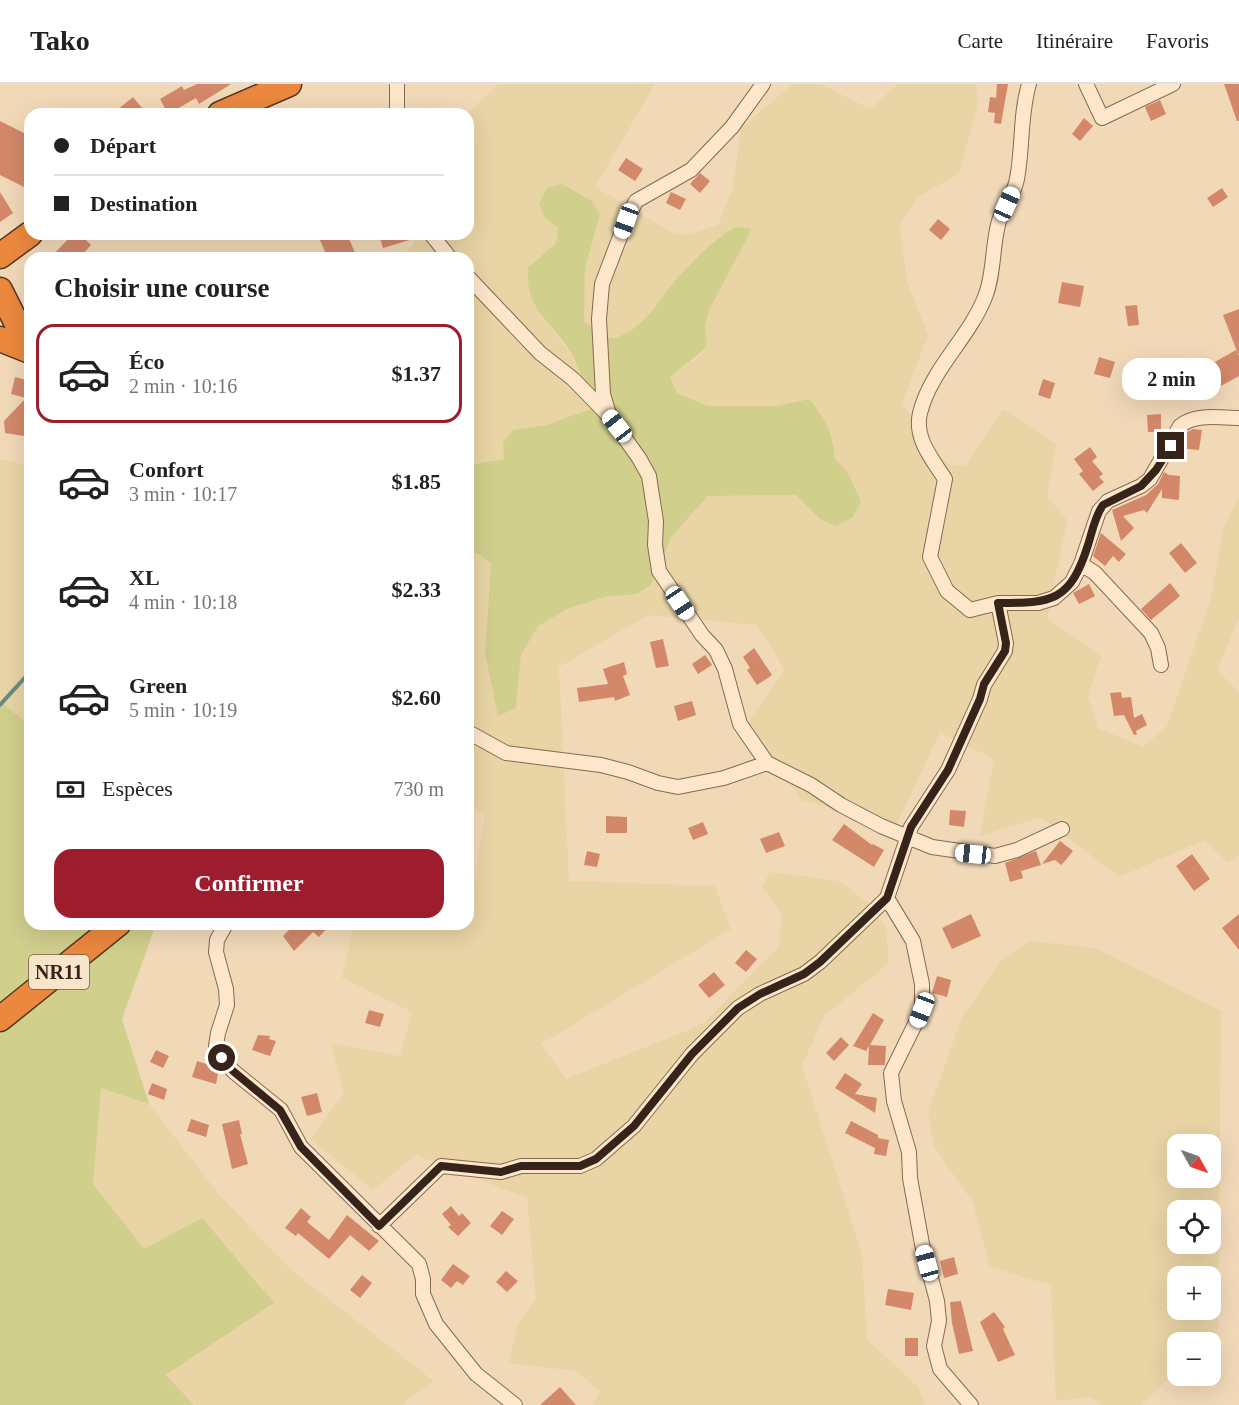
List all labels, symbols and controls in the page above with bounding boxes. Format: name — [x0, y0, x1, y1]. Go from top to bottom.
text: Tako — [30, 25, 90, 56]
text: Carte — [958, 29, 1003, 53]
text: Itinéraire — [1036, 29, 1113, 53]
text: Favoris — [1146, 29, 1209, 53]
text: Départ — [90, 133, 156, 158]
car — [991, 184, 1023, 224]
text: Destination — [90, 191, 198, 216]
car — [611, 201, 641, 241]
text: Choisir une course — [54, 273, 270, 303]
icon: car — [57, 347, 111, 401]
text: Éco — [129, 349, 164, 374]
callout: 2 min — [1122, 359, 1220, 401]
text: $1.37 — [392, 361, 441, 386]
text: 2 min — [1147, 368, 1196, 390]
text: 2 min · 10:16 — [129, 375, 237, 397]
car — [599, 406, 635, 446]
route end — [1157, 432, 1184, 459]
icon: car — [57, 455, 111, 509]
text: Confort — [129, 457, 204, 482]
text: $1.85 — [392, 469, 441, 494]
text: 3 min · 10:17 — [129, 483, 237, 505]
icon: car — [57, 563, 111, 617]
text: XL — [129, 565, 160, 590]
text: $2.33 — [392, 577, 441, 602]
car — [662, 583, 698, 623]
text: 4 min · 10:18 — [129, 591, 237, 613]
icon: car — [57, 671, 111, 725]
text: Green — [129, 673, 187, 698]
text: $2.60 — [392, 685, 441, 710]
text: 5 min · 10:19 — [129, 699, 237, 721]
icon: cash — [54, 773, 87, 806]
text: Espèces — [102, 776, 173, 801]
text: 730 m — [393, 778, 444, 800]
car — [954, 843, 992, 865]
button: Confirmer — [54, 849, 444, 918]
road number: NR11 — [29, 955, 89, 989]
car — [907, 990, 937, 1030]
route start — [208, 1044, 235, 1071]
north arrow — [1167, 1134, 1221, 1188]
map controls — [1167, 1134, 1221, 1386]
button: locate — [1167, 1200, 1221, 1254]
car — [914, 1243, 940, 1283]
button: + — [1167, 1266, 1221, 1320]
button: − — [1167, 1332, 1221, 1386]

